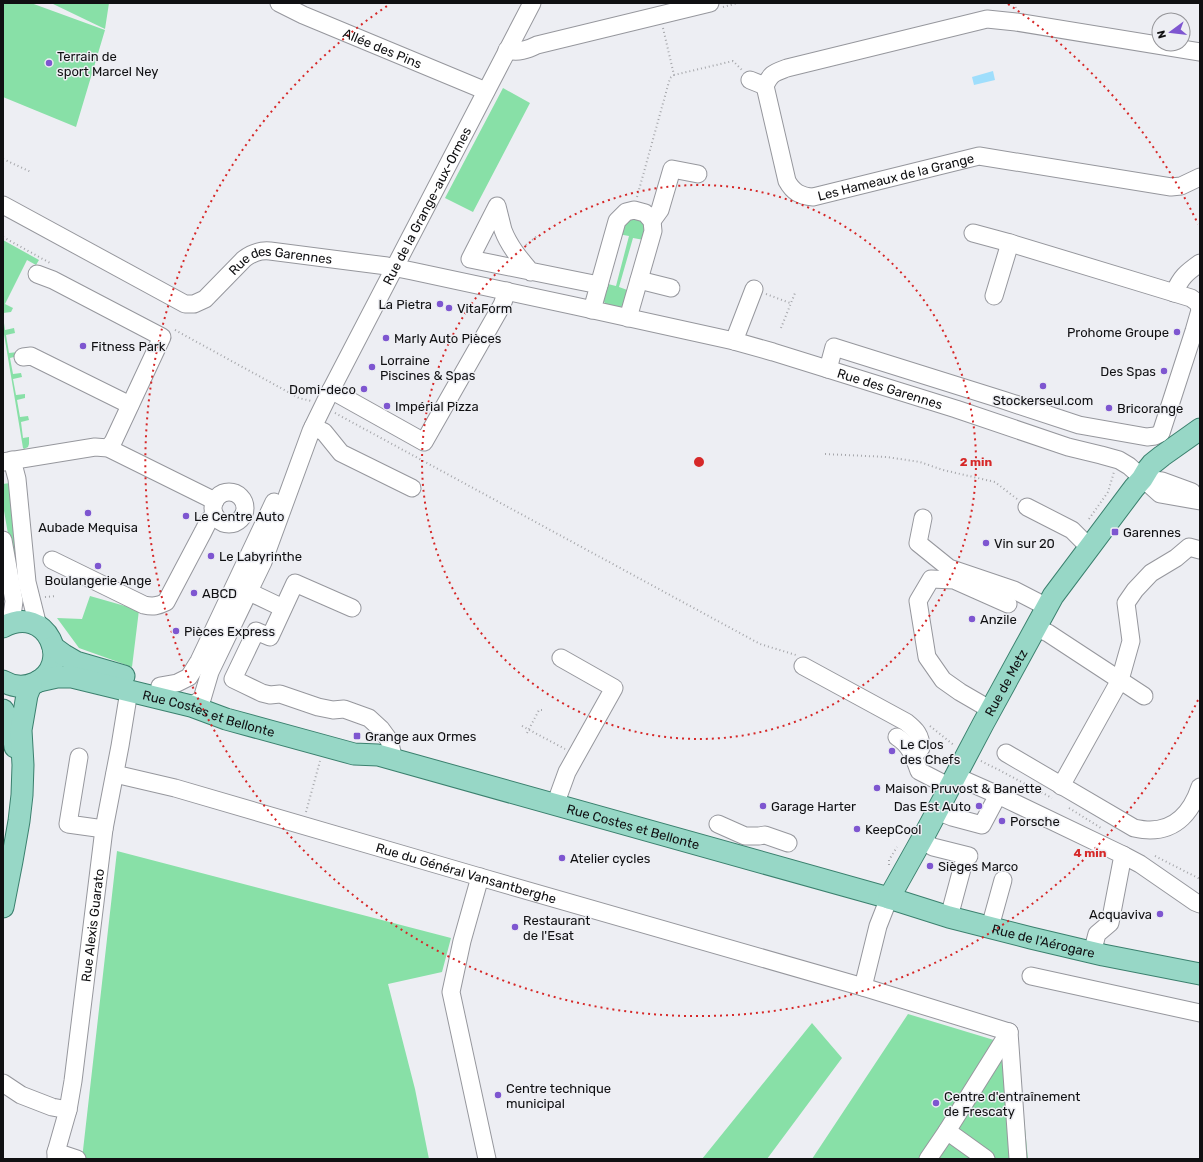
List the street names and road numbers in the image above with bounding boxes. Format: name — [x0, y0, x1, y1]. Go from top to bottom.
street label: Allée des Pins — [341, 25, 424, 71]
street label: Rue de la Grange-aux-Ormes — [380, 124, 474, 287]
street label: Les Hameaux de la Grange — [816, 150, 975, 203]
street label: Rue des Garennes — [225, 243, 334, 278]
street label: Rue des Garennes — [835, 365, 945, 412]
street label: Rue de Metz — [981, 646, 1030, 719]
street label: Rue Costes et Bellonte — [141, 687, 277, 740]
street label: Rue Costes et Bellonte — [565, 801, 701, 852]
street label: Rue du Général Vansantberghe — [374, 840, 558, 906]
street label: Rue Alexis Guarato — [78, 868, 107, 983]
street label: Rue de l'Aérogare — [990, 921, 1097, 960]

